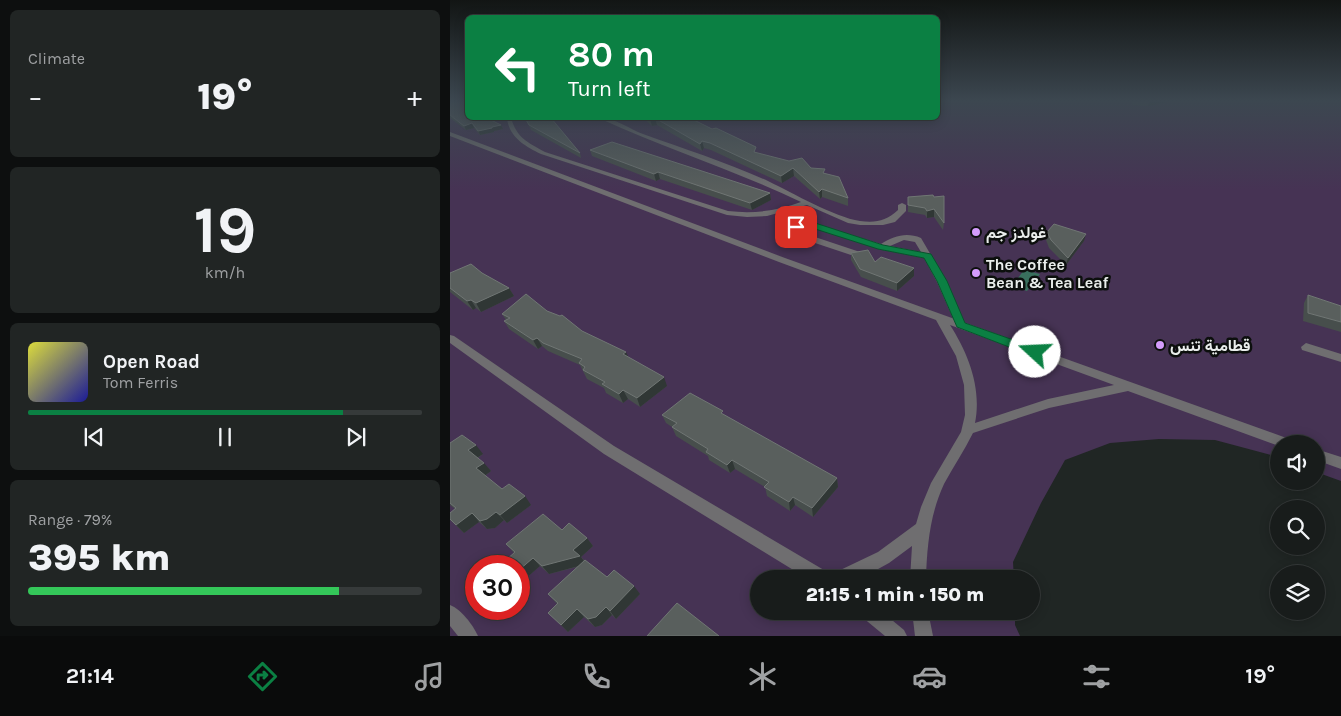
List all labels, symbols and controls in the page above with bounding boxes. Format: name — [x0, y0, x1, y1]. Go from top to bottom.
text: 80 m — [568, 34, 655, 75]
icon: left — [485, 35, 550, 100]
text: Climate — [28, 49, 85, 68]
text: 19° — [197, 74, 253, 119]
text: Turn left — [568, 76, 651, 102]
text: − — [28, 80, 43, 113]
text: + — [407, 80, 422, 113]
text: 19 — [194, 192, 256, 268]
pin — [775, 206, 817, 248]
icon: arrive — [782, 213, 810, 241]
place label: غولدز جم — [986, 223, 1046, 243]
marker: غولدز جم — [970, 226, 982, 238]
place label: The Coffee Bean & Tea Leaf — [986, 255, 1109, 292]
text: km/h — [205, 263, 245, 282]
marker: The Coffee Bean & Tea Leaf — [970, 267, 982, 279]
position arrow — [1008, 325, 1060, 377]
place label: قطامية تنس — [1170, 336, 1251, 355]
marker: قطامية تنس — [1154, 339, 1166, 351]
text: Open Road — [103, 351, 200, 373]
text: Tom Ferris — [103, 373, 178, 392]
icon: previous — [80, 423, 108, 451]
icon: pause — [211, 423, 239, 451]
icon: next — [342, 423, 370, 451]
map controls — [1270, 435, 1325, 620]
button: sound — [1270, 435, 1325, 490]
button: search — [1270, 500, 1325, 555]
text: Range · 79% — [28, 510, 112, 529]
text: 395 km — [28, 535, 171, 580]
speed limit sign: 30 — [465, 555, 530, 620]
button: layers — [1270, 565, 1325, 620]
text: 21:15 · 1 min · 150 m — [806, 584, 984, 606]
icon: directions — [245, 659, 280, 694]
icon: music — [412, 659, 447, 694]
icon: phone — [579, 659, 614, 694]
icon: climate — [745, 659, 780, 694]
icon: car — [912, 659, 947, 694]
icon: filters — [1079, 659, 1114, 694]
text: 21:14 — [66, 663, 114, 689]
text: 19° — [1245, 663, 1275, 689]

